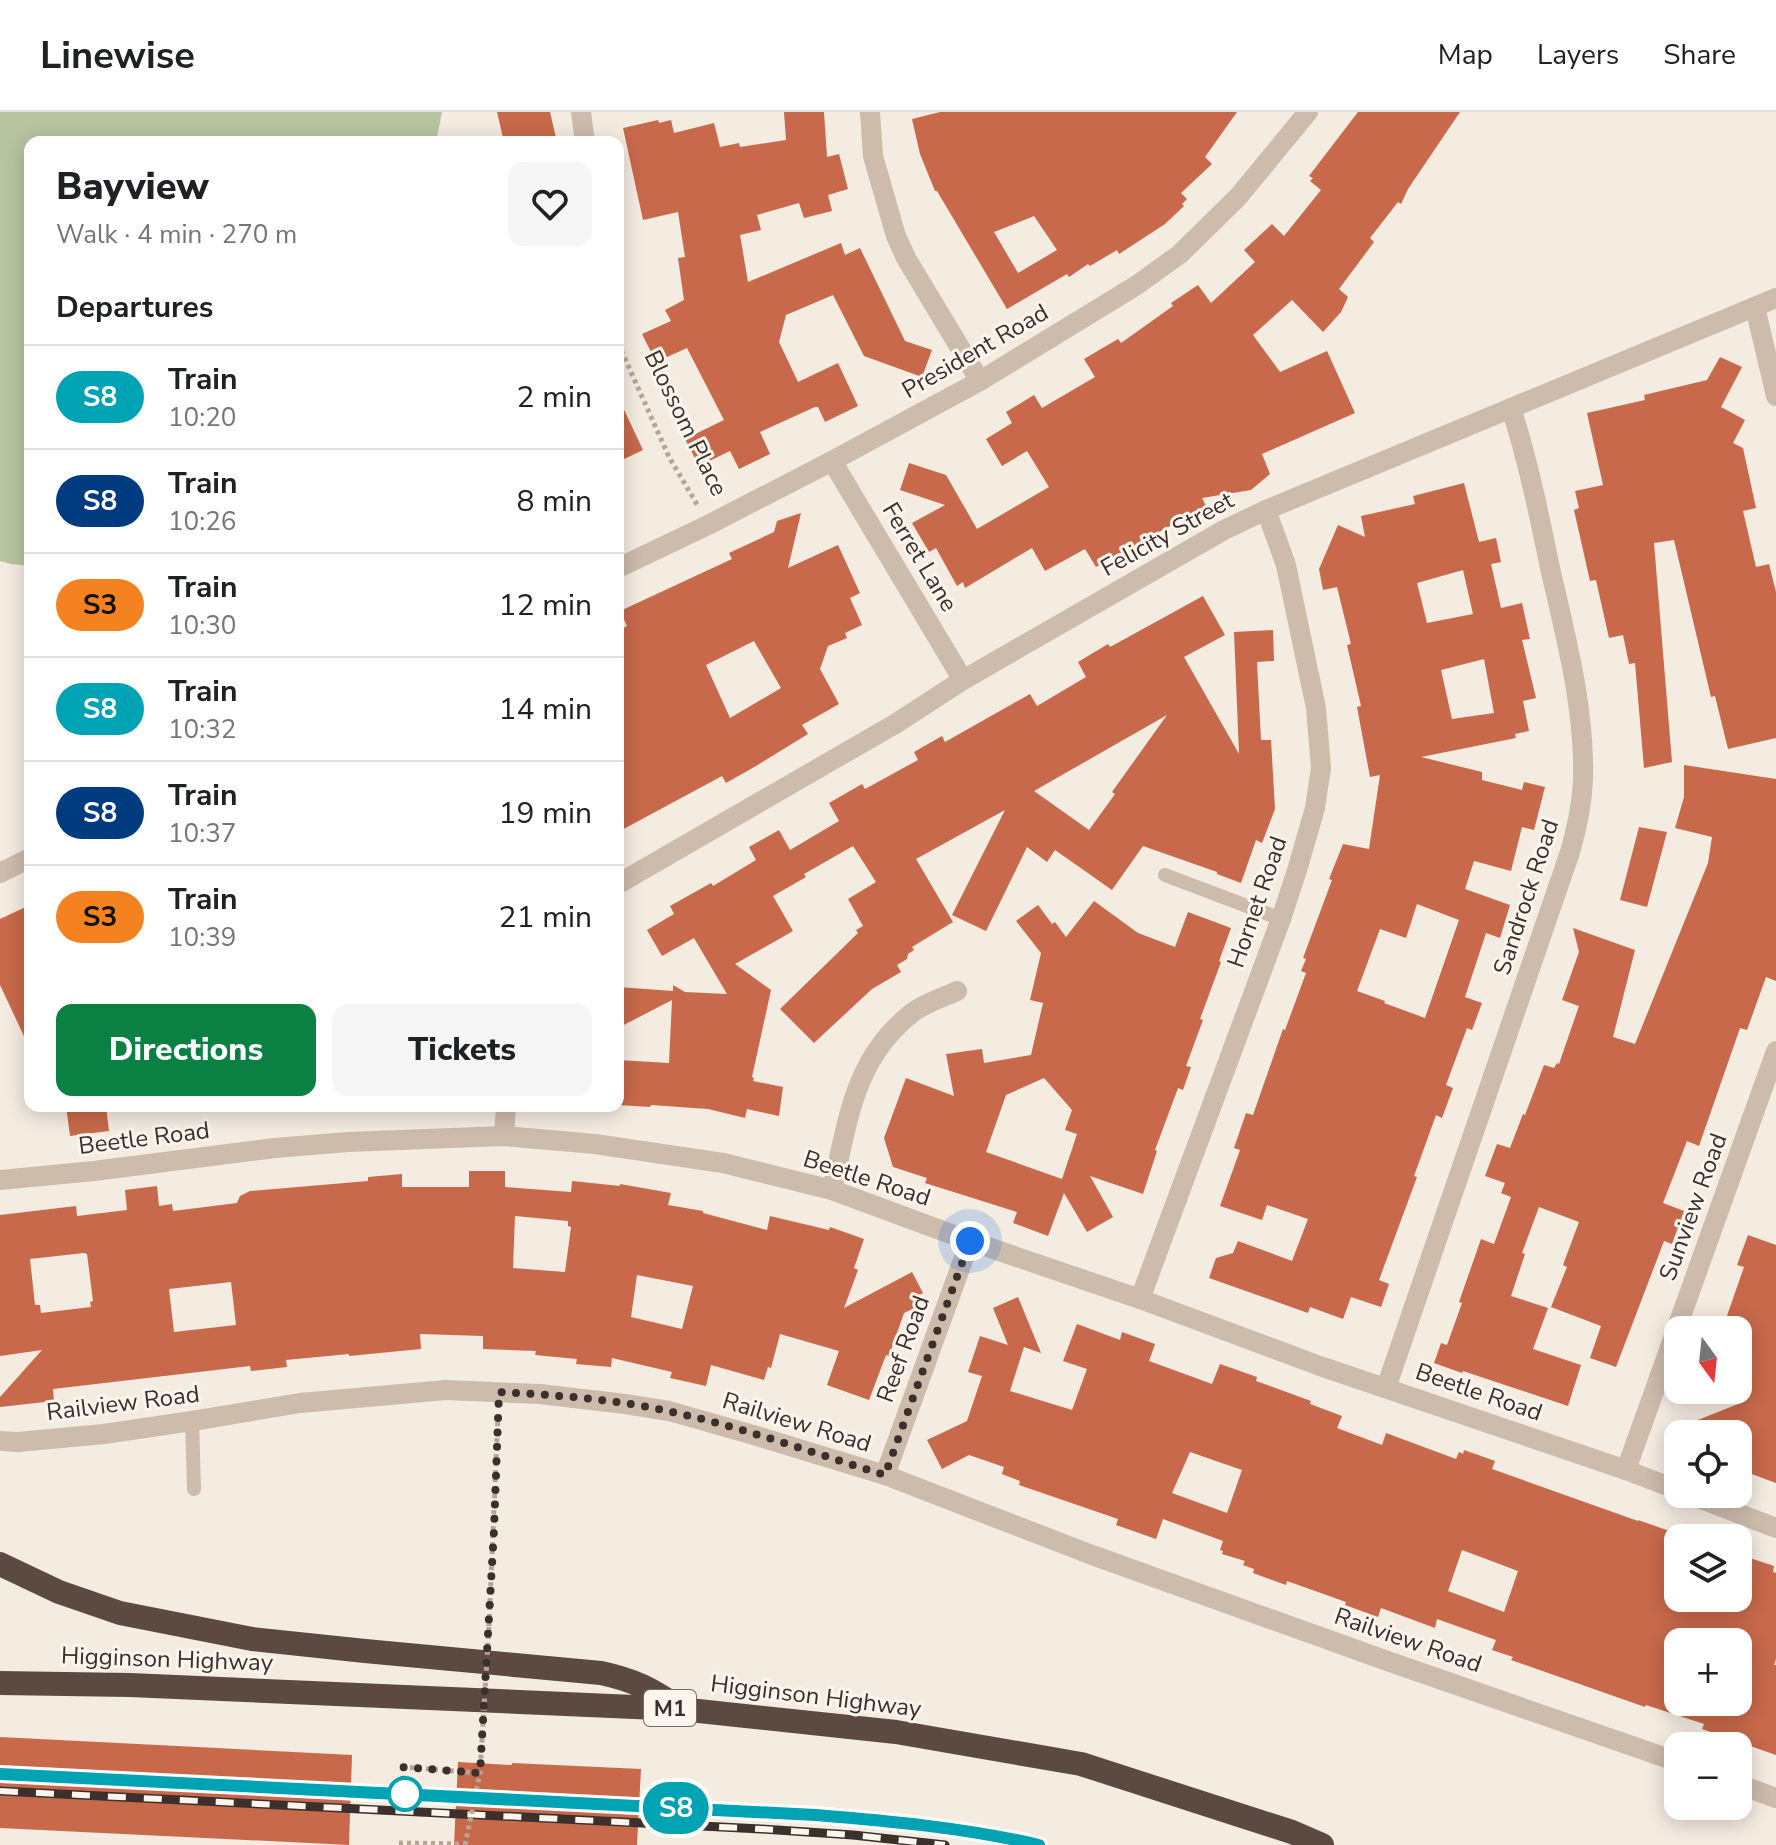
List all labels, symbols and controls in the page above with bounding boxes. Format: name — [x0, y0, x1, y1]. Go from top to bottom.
text: Linewise — [40, 30, 195, 81]
text: Map — [1438, 36, 1493, 74]
text: Layers — [1537, 36, 1619, 74]
text: Share — [1663, 36, 1736, 74]
text: Bayview — [56, 161, 209, 212]
button: heart — [508, 162, 592, 246]
text: Walk · 4 min · 270 m — [56, 217, 297, 252]
text: Departures — [56, 287, 213, 328]
street label: President Road — [896, 296, 1054, 406]
street label: Blossom Place — [637, 345, 735, 501]
text: Train — [168, 359, 238, 400]
text: 2 min — [517, 377, 592, 418]
text: S8 — [83, 378, 117, 416]
text: 10:20 — [168, 400, 236, 435]
text: Train — [168, 463, 238, 504]
text: 8 min — [517, 481, 592, 522]
text: S8 — [83, 482, 117, 520]
street label: Felicity Street — [1095, 484, 1240, 584]
street label: Ferret Lane — [875, 496, 965, 618]
text: 10:26 — [168, 504, 236, 539]
text: Train — [168, 567, 238, 608]
text: 12 min — [499, 585, 592, 626]
text: S3 — [83, 586, 117, 624]
text: 10:30 — [168, 608, 236, 643]
text: Train — [168, 671, 238, 712]
text: 14 min — [499, 689, 592, 730]
text: S8 — [83, 690, 117, 728]
text: 10:32 — [168, 712, 236, 747]
text: Train — [168, 775, 238, 816]
text: 19 min — [499, 793, 592, 834]
text: S8 — [83, 794, 117, 832]
street label: Sandrock Road — [1486, 815, 1566, 979]
text: 10:37 — [168, 816, 236, 851]
street label: Hornet Road — [1220, 832, 1294, 972]
text: Train — [168, 879, 238, 920]
text: 21 min — [499, 897, 592, 938]
text: S3 — [83, 898, 117, 936]
text: 10:39 — [168, 920, 236, 955]
button: Directions — [56, 1004, 316, 1096]
button: Tickets — [332, 1004, 592, 1096]
street label: Beetle Road — [77, 1114, 211, 1162]
street label: Sunview Road — [1652, 1129, 1734, 1285]
street label: Beetle Road — [799, 1142, 935, 1214]
your location — [950, 1221, 990, 1261]
street label: Reef Road — [869, 1291, 937, 1407]
north arrow — [1664, 1316, 1752, 1404]
map controls — [1664, 1316, 1752, 1820]
street label: Beetle Road — [1411, 1355, 1547, 1429]
street label: Railview Road — [45, 1378, 201, 1428]
street label: Railview Road — [719, 1384, 875, 1460]
button: locate — [1664, 1420, 1752, 1508]
button: layers — [1664, 1524, 1752, 1612]
street label: Railview Road — [1330, 1600, 1486, 1680]
button: + — [1664, 1628, 1752, 1716]
street label: Higginson Highway — [60, 1639, 274, 1679]
street label: Higginson Highway — [709, 1667, 924, 1725]
road number: M1 — [644, 1690, 696, 1726]
button: − — [1664, 1732, 1752, 1820]
unlabelled marker — [388, 1777, 422, 1811]
line badge: S8 — [640, 1782, 712, 1834]
text: S8 — [659, 1789, 693, 1827]

